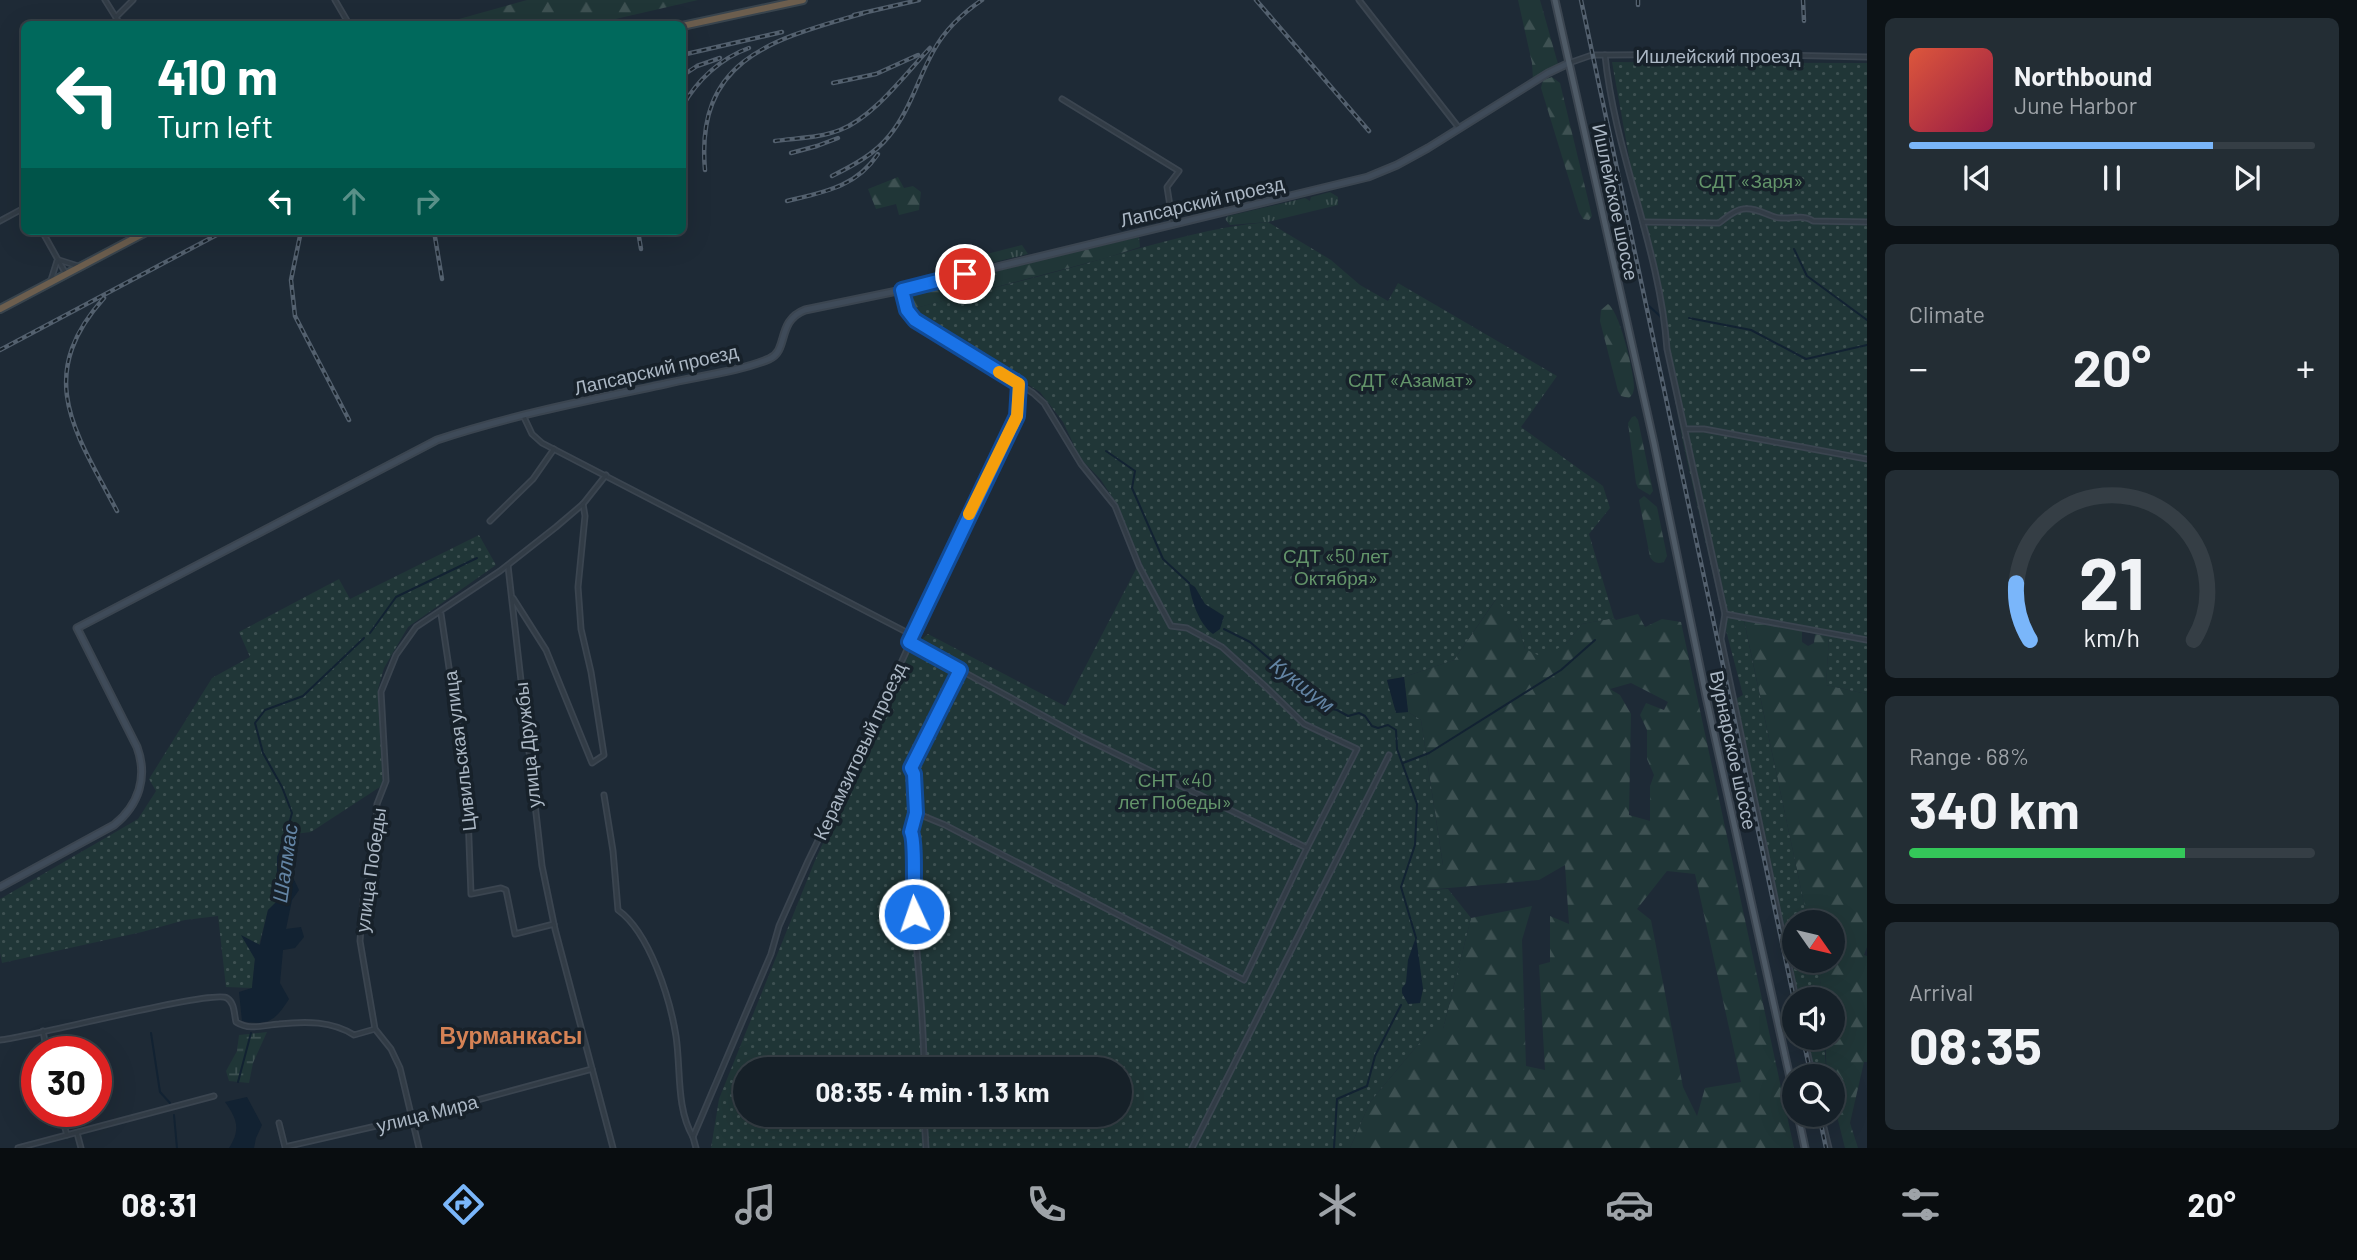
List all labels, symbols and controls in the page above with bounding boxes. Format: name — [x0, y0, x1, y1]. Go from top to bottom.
street label: Ишлейский проезд — [1636, 44, 1800, 67]
text: 410 m — [157, 46, 278, 105]
icon: left — [42, 49, 133, 140]
text: Northbound — [2014, 60, 2152, 91]
text: June Harbor — [2014, 91, 2137, 119]
text: Turn left — [157, 106, 274, 144]
street label: Ишлейское шоссе — [1588, 122, 1644, 282]
icon: previous — [1958, 159, 1996, 197]
icon: pause — [2093, 159, 2131, 197]
icon: next — [2228, 159, 2266, 197]
park label: СДТ «Заря» — [1699, 169, 1803, 192]
street label: Лапсарский проезд — [1118, 171, 1286, 231]
icon: left — [262, 182, 300, 220]
icon: ahead — [335, 182, 373, 220]
icon: right — [408, 182, 446, 220]
pin — [935, 244, 995, 304]
icon: arrive — [946, 255, 984, 293]
text: Climate — [1909, 300, 1985, 328]
text: 20° — [2073, 335, 2151, 397]
street label: Лапсарский проезд — [572, 339, 740, 399]
text: − — [1909, 344, 1928, 390]
text: + — [2296, 344, 2315, 390]
park label: СДТ «Азамат» — [1348, 368, 1474, 391]
text: 21 — [2079, 537, 2145, 625]
park label: СДТ «50 лет Октября» — [1283, 544, 1389, 589]
text: km/h — [2084, 622, 2140, 652]
water label: Кукшум — [1266, 651, 1340, 717]
street label: Керамзитовый проезд — [808, 659, 910, 843]
street label: Вурнарское шоссе — [1706, 668, 1762, 832]
street label: Цивильская улица — [438, 669, 480, 833]
street label: улица Дружбы — [509, 681, 545, 809]
text: Range · 68% — [1909, 742, 2029, 770]
park label: СНТ «40 лет Победы» — [1118, 768, 1232, 813]
text: 340 km — [1909, 777, 2080, 839]
street label: улица Победы — [350, 806, 390, 934]
water label: Шалмас — [266, 822, 302, 904]
position arrow — [877, 877, 951, 951]
north arrow — [1782, 910, 1844, 973]
map controls — [1782, 910, 1845, 1127]
text: Arrival — [1909, 978, 1973, 1006]
button: sound — [1782, 987, 1845, 1050]
text: 08:35 — [1909, 1013, 2042, 1075]
district label: Вурманкасы — [440, 1021, 582, 1049]
speed limit sign: 30 — [21, 1036, 112, 1127]
button: search — [1782, 1064, 1845, 1127]
text: 08:35 · 4 min · 1.3 km — [816, 1076, 1049, 1107]
street label: улица Мира — [374, 1089, 480, 1137]
icon: directions — [439, 1180, 488, 1229]
icon: music — [731, 1180, 780, 1229]
icon: phone — [1022, 1180, 1071, 1229]
icon: climate — [1313, 1180, 1362, 1229]
icon: car — [1605, 1180, 1654, 1229]
icon: filters — [1896, 1180, 1945, 1229]
text: 08:31 — [121, 1185, 197, 1223]
text: 20° — [2188, 1185, 2236, 1223]

